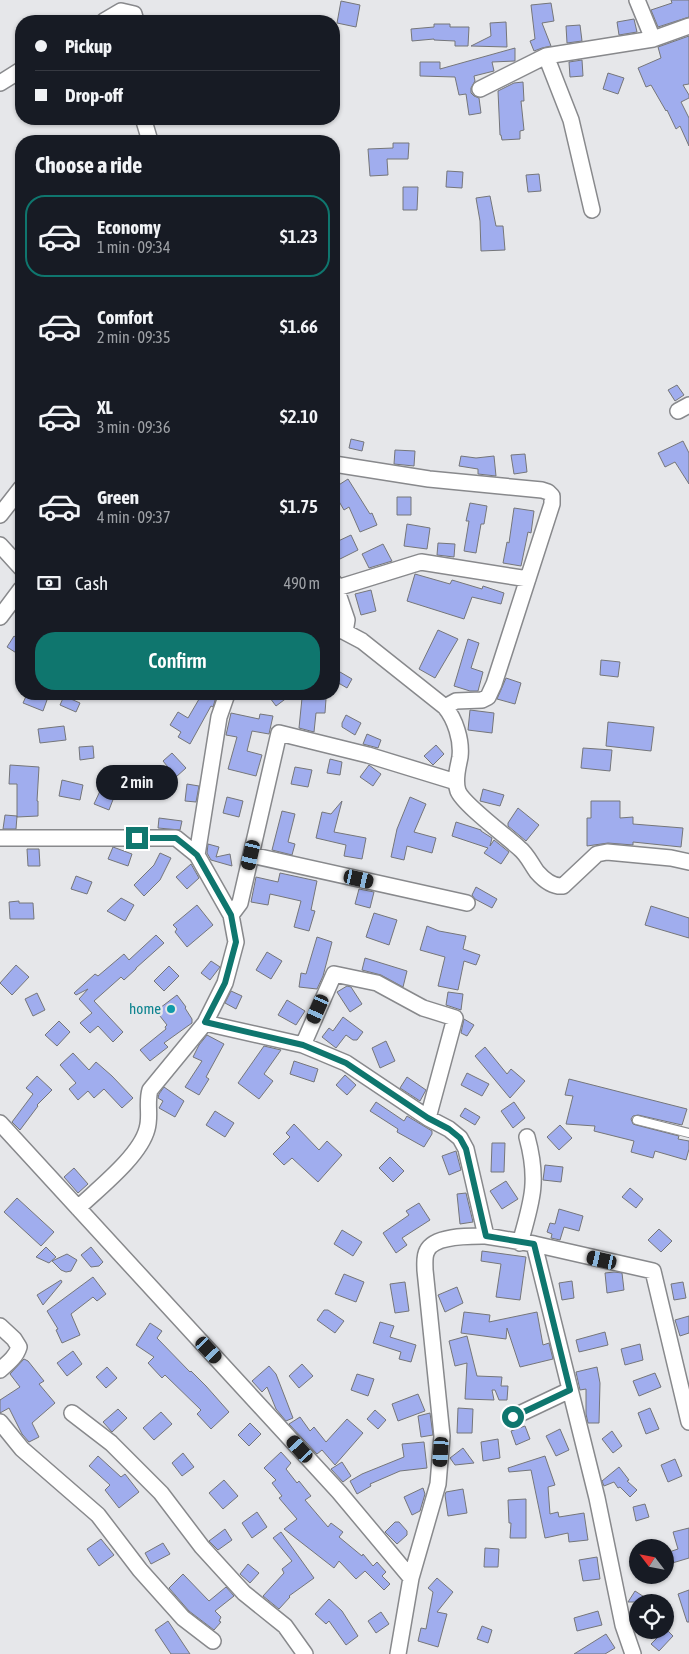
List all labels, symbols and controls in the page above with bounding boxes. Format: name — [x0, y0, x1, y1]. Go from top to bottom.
text: Pickup — [65, 35, 112, 57]
text: Drop-off — [65, 84, 123, 106]
text: Choose a ride — [35, 152, 142, 178]
icon: car — [37, 214, 82, 259]
text: Economy — [97, 216, 161, 238]
text: $1.23 — [280, 225, 318, 247]
text: 1 min · 09:34 — [97, 238, 170, 256]
icon: car — [37, 304, 82, 349]
text: Comfort — [97, 306, 153, 328]
text: $1.66 — [280, 315, 318, 337]
text: 2 min · 09:35 — [97, 328, 170, 346]
icon: car — [37, 394, 82, 439]
text: XL — [97, 396, 113, 418]
text: $2.10 — [280, 405, 318, 427]
text: 3 min · 09:36 — [97, 418, 170, 436]
icon: car — [37, 484, 82, 529]
text: Green — [97, 486, 139, 508]
text: $1.75 — [280, 495, 318, 517]
text: 4 min · 09:37 — [97, 508, 170, 526]
icon: cash — [35, 569, 63, 597]
text: Cash — [75, 572, 108, 594]
text: 490 m — [284, 574, 320, 592]
button: Confirm — [35, 632, 320, 690]
callout: 2 min — [96, 766, 178, 800]
text: 2 min — [121, 773, 153, 791]
route end — [126, 827, 148, 849]
car — [240, 839, 261, 871]
car — [342, 868, 375, 890]
car — [305, 992, 330, 1026]
place label: home — [129, 1000, 161, 1017]
marker: home — [165, 1003, 177, 1015]
car — [585, 1249, 618, 1271]
car — [193, 1334, 224, 1366]
route start — [502, 1406, 524, 1428]
car — [284, 1433, 315, 1465]
car — [432, 1437, 449, 1467]
north arrow — [629, 1539, 674, 1584]
map controls — [629, 1539, 674, 1639]
button: locate — [629, 1594, 674, 1639]

